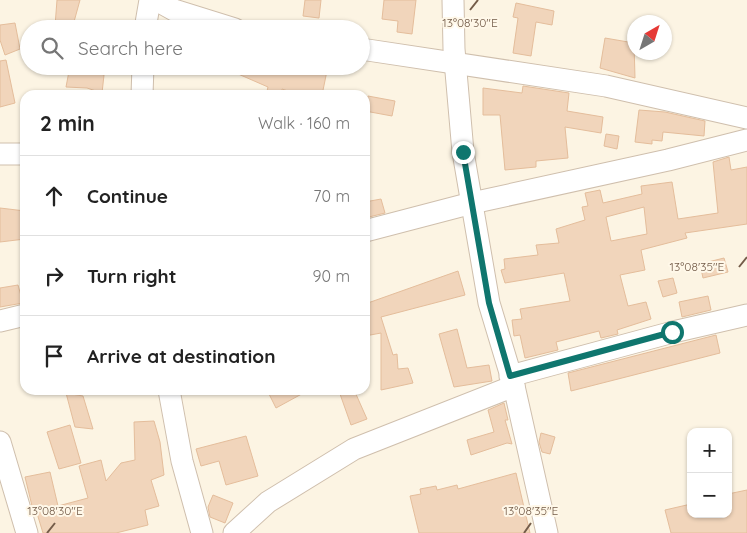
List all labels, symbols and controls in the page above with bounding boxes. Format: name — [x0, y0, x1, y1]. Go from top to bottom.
text: 13°08'30"E — [442, 15, 498, 30]
north arrow — [627, 15, 672, 60]
search box — [20, 20, 370, 75]
icon: search — [38, 34, 66, 62]
text: Search here — [78, 36, 183, 60]
text: 2 min — [40, 110, 95, 136]
text: Walk · 160 m — [258, 113, 350, 133]
route end — [452, 141, 475, 164]
icon: ahead — [40, 182, 68, 210]
text: Continue — [87, 184, 168, 208]
text: 70 m — [313, 186, 350, 206]
text: 13°08'35"E — [670, 259, 725, 274]
icon: right — [40, 262, 68, 290]
text: Turn right — [87, 264, 176, 288]
text: 90 m — [313, 266, 350, 286]
route start — [661, 321, 684, 344]
icon: arrive — [40, 342, 68, 370]
text: Arrive at destination — [87, 344, 276, 368]
map controls — [687, 428, 732, 518]
button: + — [687, 428, 732, 473]
button: − — [687, 473, 732, 518]
text: 13°08'30"E — [27, 503, 83, 518]
text: 13°08'35"E — [504, 503, 559, 518]

